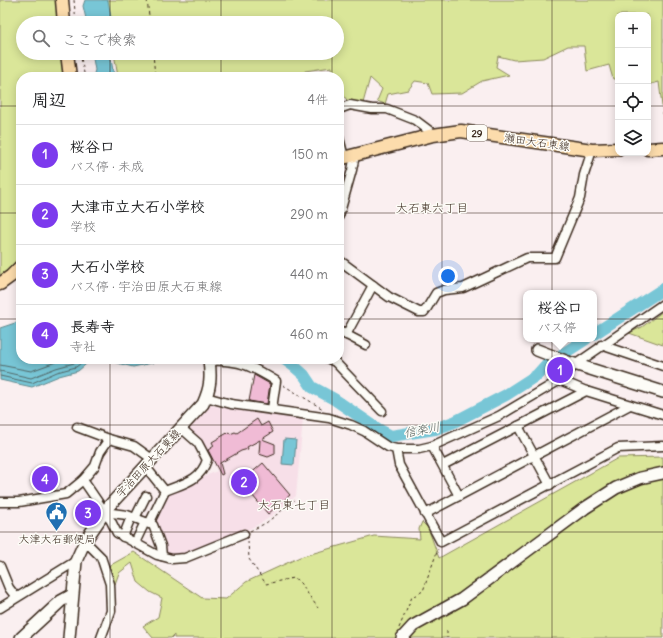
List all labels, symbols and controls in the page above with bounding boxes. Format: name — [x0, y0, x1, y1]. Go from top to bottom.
map controls — [615, 12, 651, 156]
button: + — [615, 12, 651, 48]
search box — [16, 16, 344, 60]
icon: search — [30, 27, 52, 49]
text: ここで検索 — [62, 30, 137, 49]
button: − — [615, 48, 651, 84]
button: locate — [615, 84, 651, 120]
text: 周辺 — [32, 89, 66, 111]
text: 4件 — [307, 91, 328, 108]
button: layers — [615, 120, 651, 156]
road number: 29 — [467, 125, 487, 141]
street label: 瀬田大石東線 — [503, 130, 571, 154]
text: 桜谷口 — [70, 137, 115, 156]
text: 1 — [42, 146, 48, 163]
text: 150 m — [292, 146, 328, 163]
text: バス停 · 未成 — [70, 158, 144, 175]
text: 大津市立大石小学校 — [70, 197, 205, 216]
district label: 大石東六丁目 — [396, 200, 468, 215]
text: 2 — [41, 206, 49, 223]
text: 290 m — [290, 206, 328, 223]
text: 学校 — [70, 218, 96, 235]
text: 大石小学校 — [70, 257, 145, 276]
text: 3 — [41, 266, 49, 283]
text: 440 m — [290, 266, 328, 283]
your location — [438, 266, 458, 286]
text: バス停 · 宇治田原大石東線 — [70, 278, 222, 295]
popup — [523, 290, 597, 342]
text: 桜谷口 — [537, 298, 583, 317]
text: 長寿寺 — [70, 317, 115, 336]
text: バス停 — [537, 319, 577, 336]
text: 4 — [41, 326, 49, 343]
text: 460 m — [290, 326, 328, 343]
text: 寺社 — [70, 338, 96, 355]
pin: 1 — [547, 355, 573, 385]
water label: 信楽川 — [403, 419, 441, 440]
street label: 宇治田原大石東線 — [113, 426, 183, 500]
pin: 4 — [32, 464, 58, 494]
pin: 2 — [231, 467, 257, 497]
district label: 大石東七丁目 — [258, 497, 330, 512]
pin: 3 — [75, 498, 101, 528]
public building icon: 大津大石郵便局 — [44, 500, 70, 533]
place label: 大津大石郵便局 — [19, 532, 96, 546]

